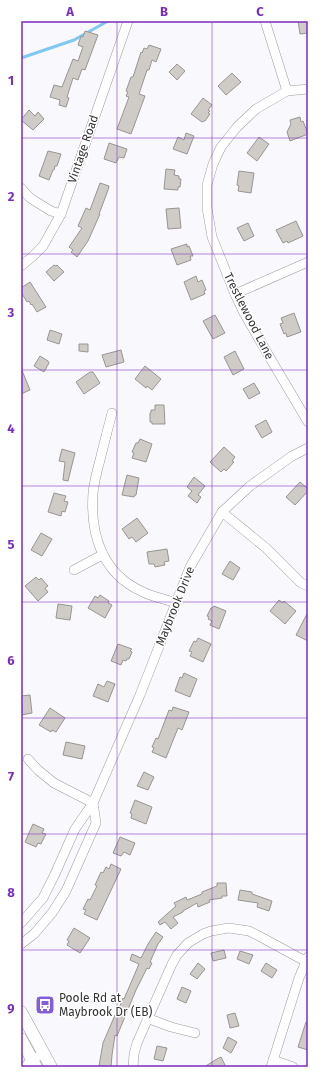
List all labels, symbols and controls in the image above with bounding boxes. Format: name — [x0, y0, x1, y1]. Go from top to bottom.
text: A — [65, 4, 74, 19]
text: B — [160, 4, 168, 19]
text: C — [256, 4, 264, 19]
text: 1 — [8, 73, 14, 88]
street label: Vintage Road — [65, 113, 101, 185]
text: 2 — [8, 189, 15, 204]
street label: Trestlewood Lane — [221, 270, 277, 362]
text: 3 — [7, 305, 15, 320]
text: 4 — [7, 421, 15, 436]
text: 5 — [8, 537, 15, 552]
street label: Maybrook Drive — [153, 564, 197, 648]
text: 6 — [7, 653, 15, 668]
text: 7 — [8, 769, 14, 784]
text: 8 — [7, 885, 15, 900]
place label: Poole Rd at Maybrook Dr (EB) — [59, 991, 152, 1019]
bus stop icon: Poole Rd at Maybrook Dr (EB) — [34, 994, 56, 1016]
text: 9 — [7, 1001, 15, 1016]

